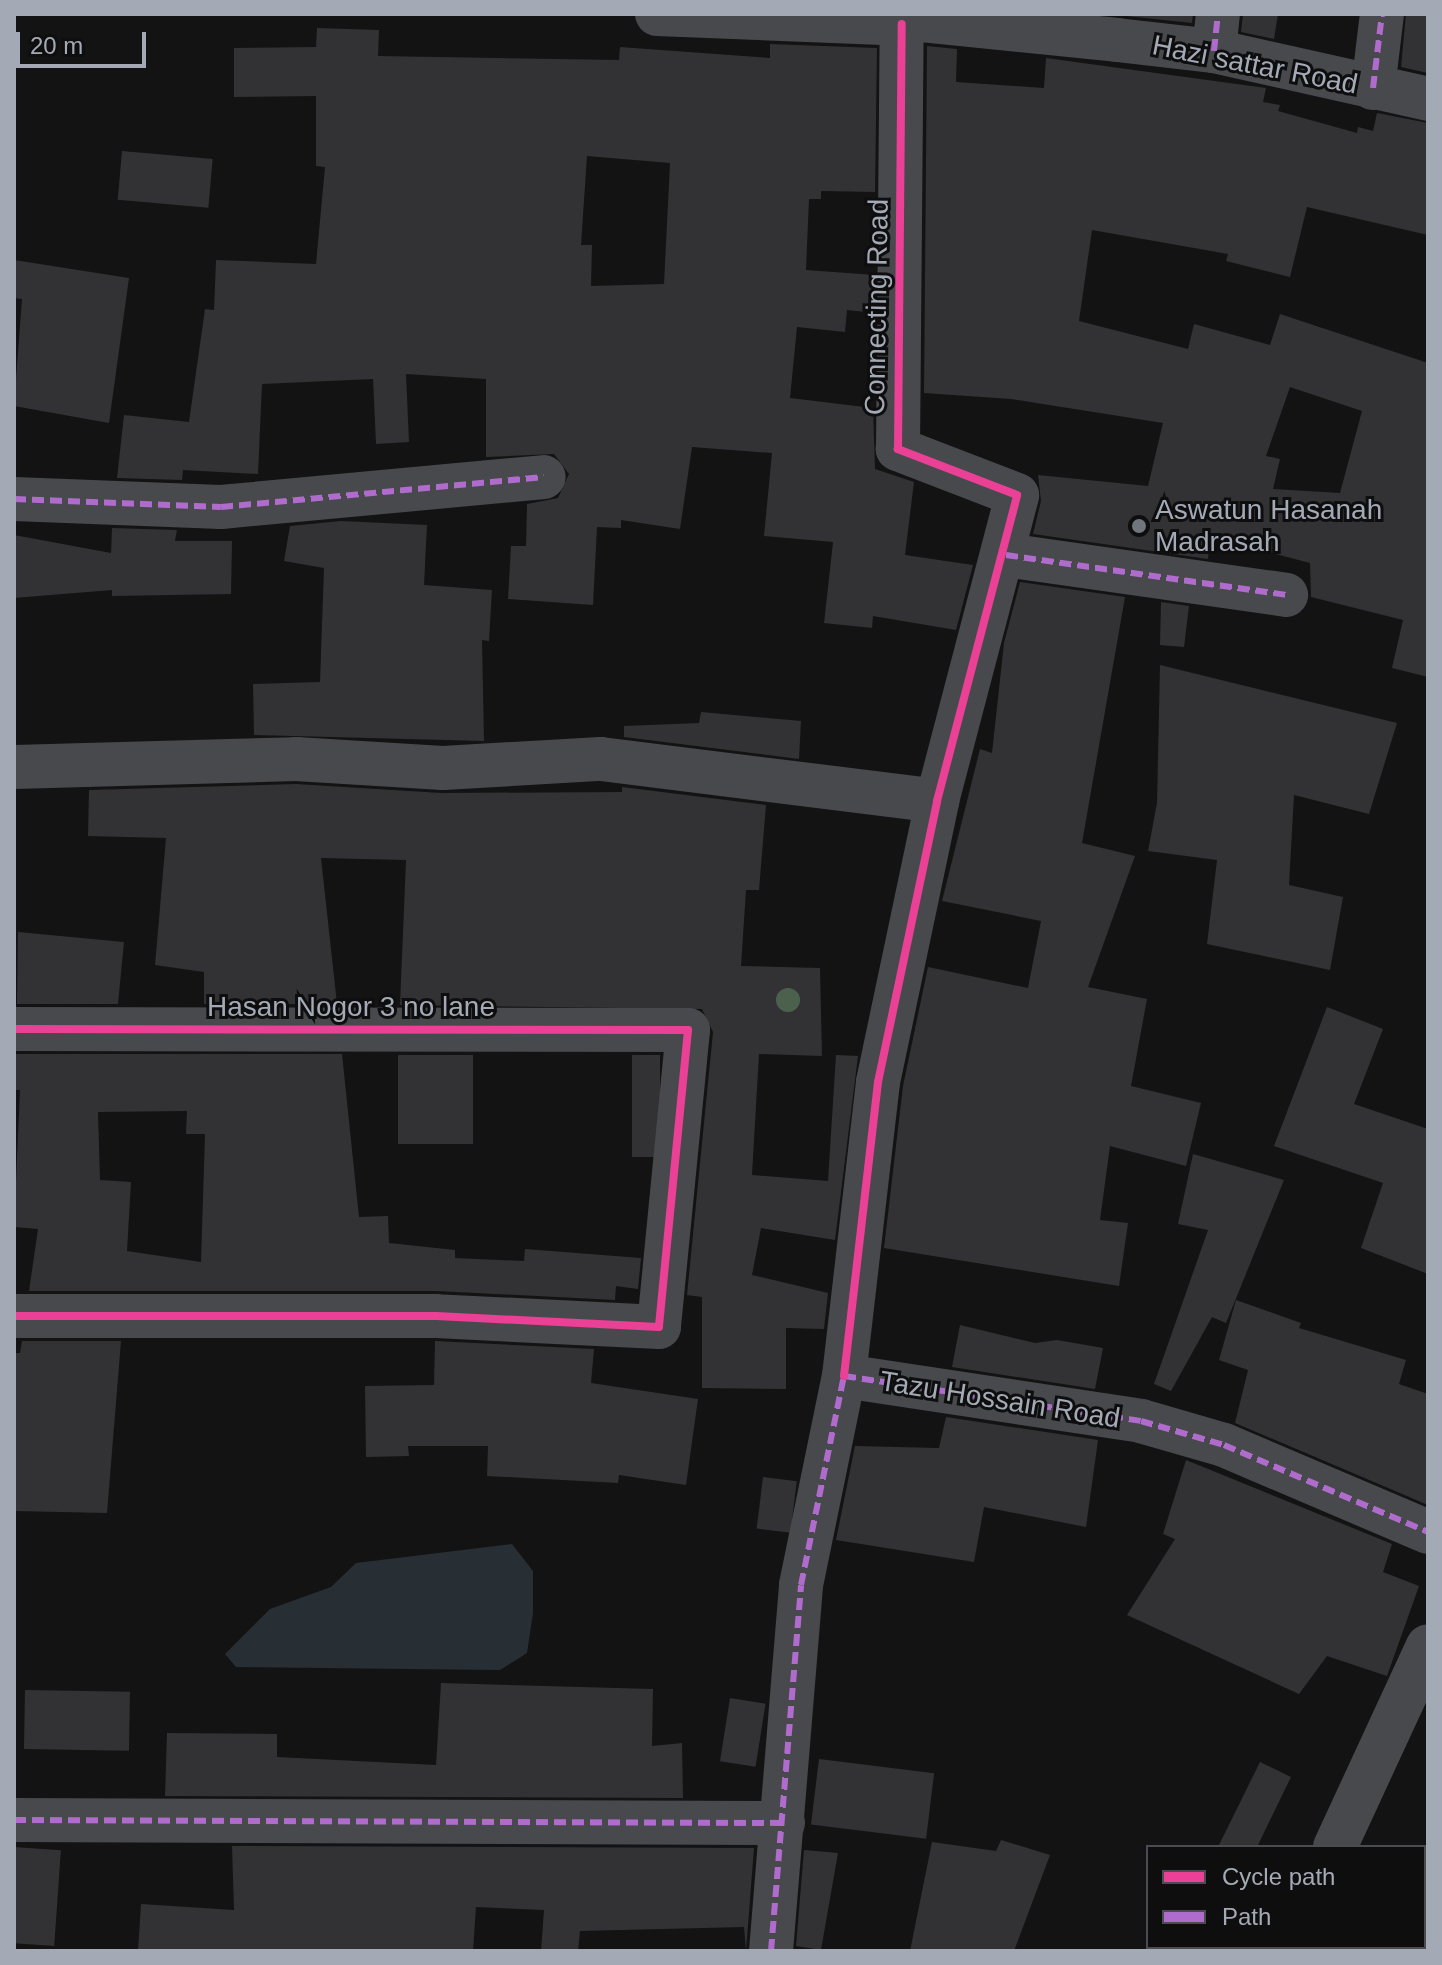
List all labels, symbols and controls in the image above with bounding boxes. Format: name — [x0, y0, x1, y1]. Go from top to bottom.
scale bar — [20, 16, 150, 66]
street label: Hazi sattar Road — [1149, 29, 1361, 101]
text: 20 m — [30, 32, 83, 59]
street label: Connecting Road — [858, 199, 896, 415]
place label: Aswatun Hasanah Madrasah — [1155, 493, 1382, 559]
marker: Aswatun Hasanah Madrasah — [1130, 517, 1148, 535]
street label: Hasan Nogor 3 no lane — [207, 990, 495, 1024]
street label: Tazu Hossain Road — [877, 1364, 1123, 1436]
legend — [1146, 1845, 1426, 1949]
text: Cycle path — [1222, 1863, 1335, 1890]
text: Path — [1222, 1903, 1271, 1930]

